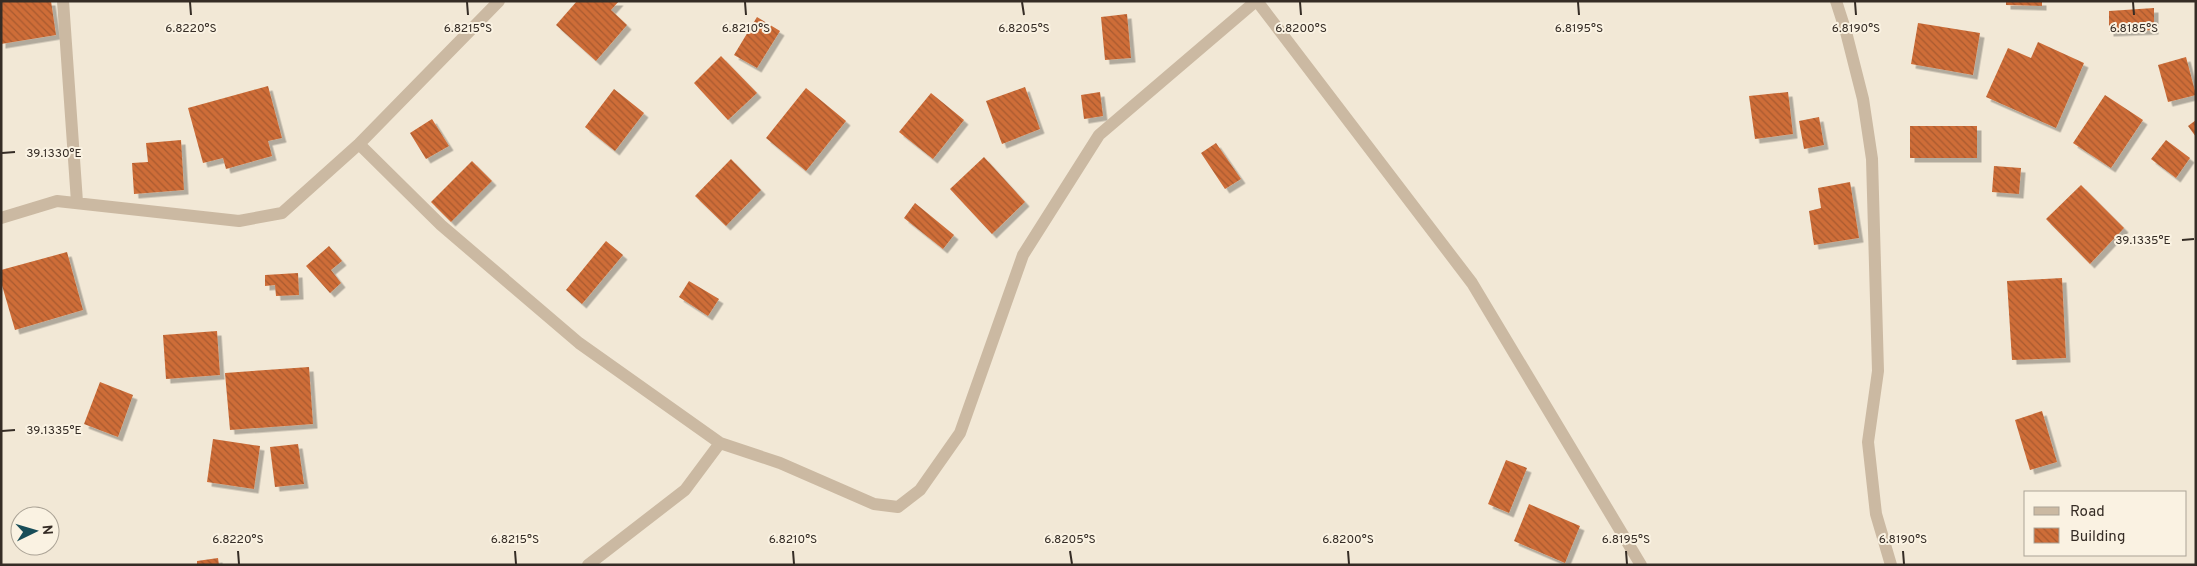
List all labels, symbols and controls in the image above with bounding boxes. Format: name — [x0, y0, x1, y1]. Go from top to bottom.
text: 6.8220°S — [165, 21, 217, 37]
text: 6.8215°S — [444, 21, 492, 37]
text: 6.8210°S — [722, 21, 770, 37]
text: 6.8205°S — [998, 21, 1050, 37]
text: 6.8200°S — [1275, 21, 1327, 37]
text: 6.8195°S — [1555, 21, 1603, 37]
text: 6.8190°S — [1832, 21, 1880, 37]
text: 6.8185°S — [2110, 21, 2158, 37]
text: 39.1330°E — [26, 146, 82, 162]
text: 39.1335°E — [2115, 233, 2171, 249]
text: 39.1335°E — [26, 423, 82, 439]
legend — [2024, 491, 2187, 556]
text: Road — [2070, 503, 2105, 522]
north arrow — [10, 506, 60, 556]
text: N — [38, 524, 55, 536]
text: Building — [2070, 528, 2125, 547]
text: 6.8220°S — [212, 532, 264, 548]
text: 6.8215°S — [491, 532, 539, 548]
text: 6.8210°S — [769, 532, 817, 548]
text: 6.8205°S — [1044, 532, 1096, 548]
text: 6.8200°S — [1322, 532, 1374, 548]
text: 6.8195°S — [1602, 532, 1650, 548]
text: 6.8190°S — [1879, 532, 1927, 548]

